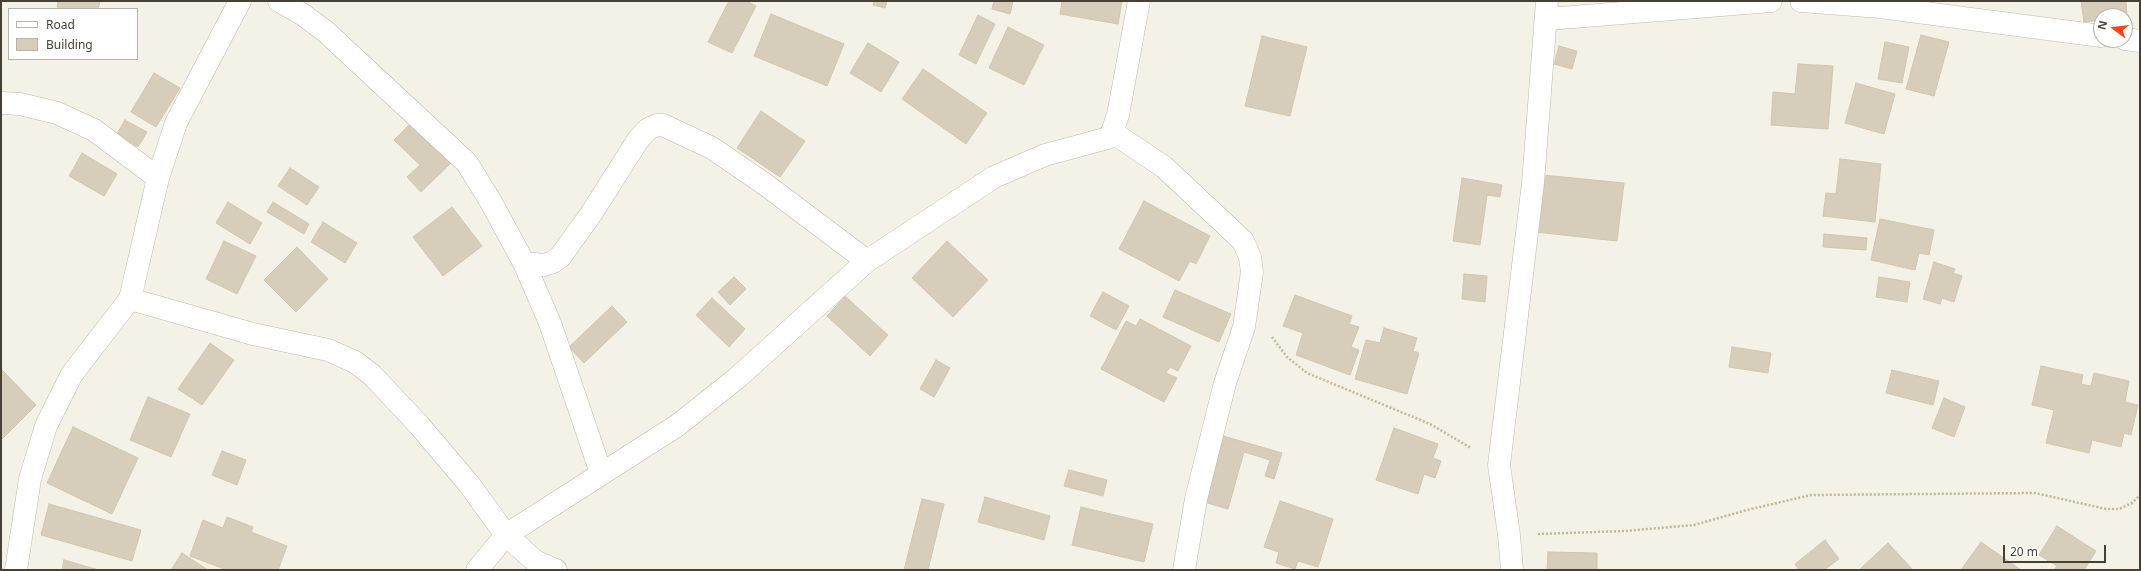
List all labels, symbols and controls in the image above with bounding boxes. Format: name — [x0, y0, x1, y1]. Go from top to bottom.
legend — [8, 8, 138, 60]
north arrow — [2093, 8, 2133, 48]
text: Road — [46, 16, 75, 33]
text: N — [2093, 19, 2110, 31]
text: Building — [46, 36, 93, 53]
scale bar — [2005, 537, 2108, 563]
text: 20 m — [2010, 543, 2038, 560]

